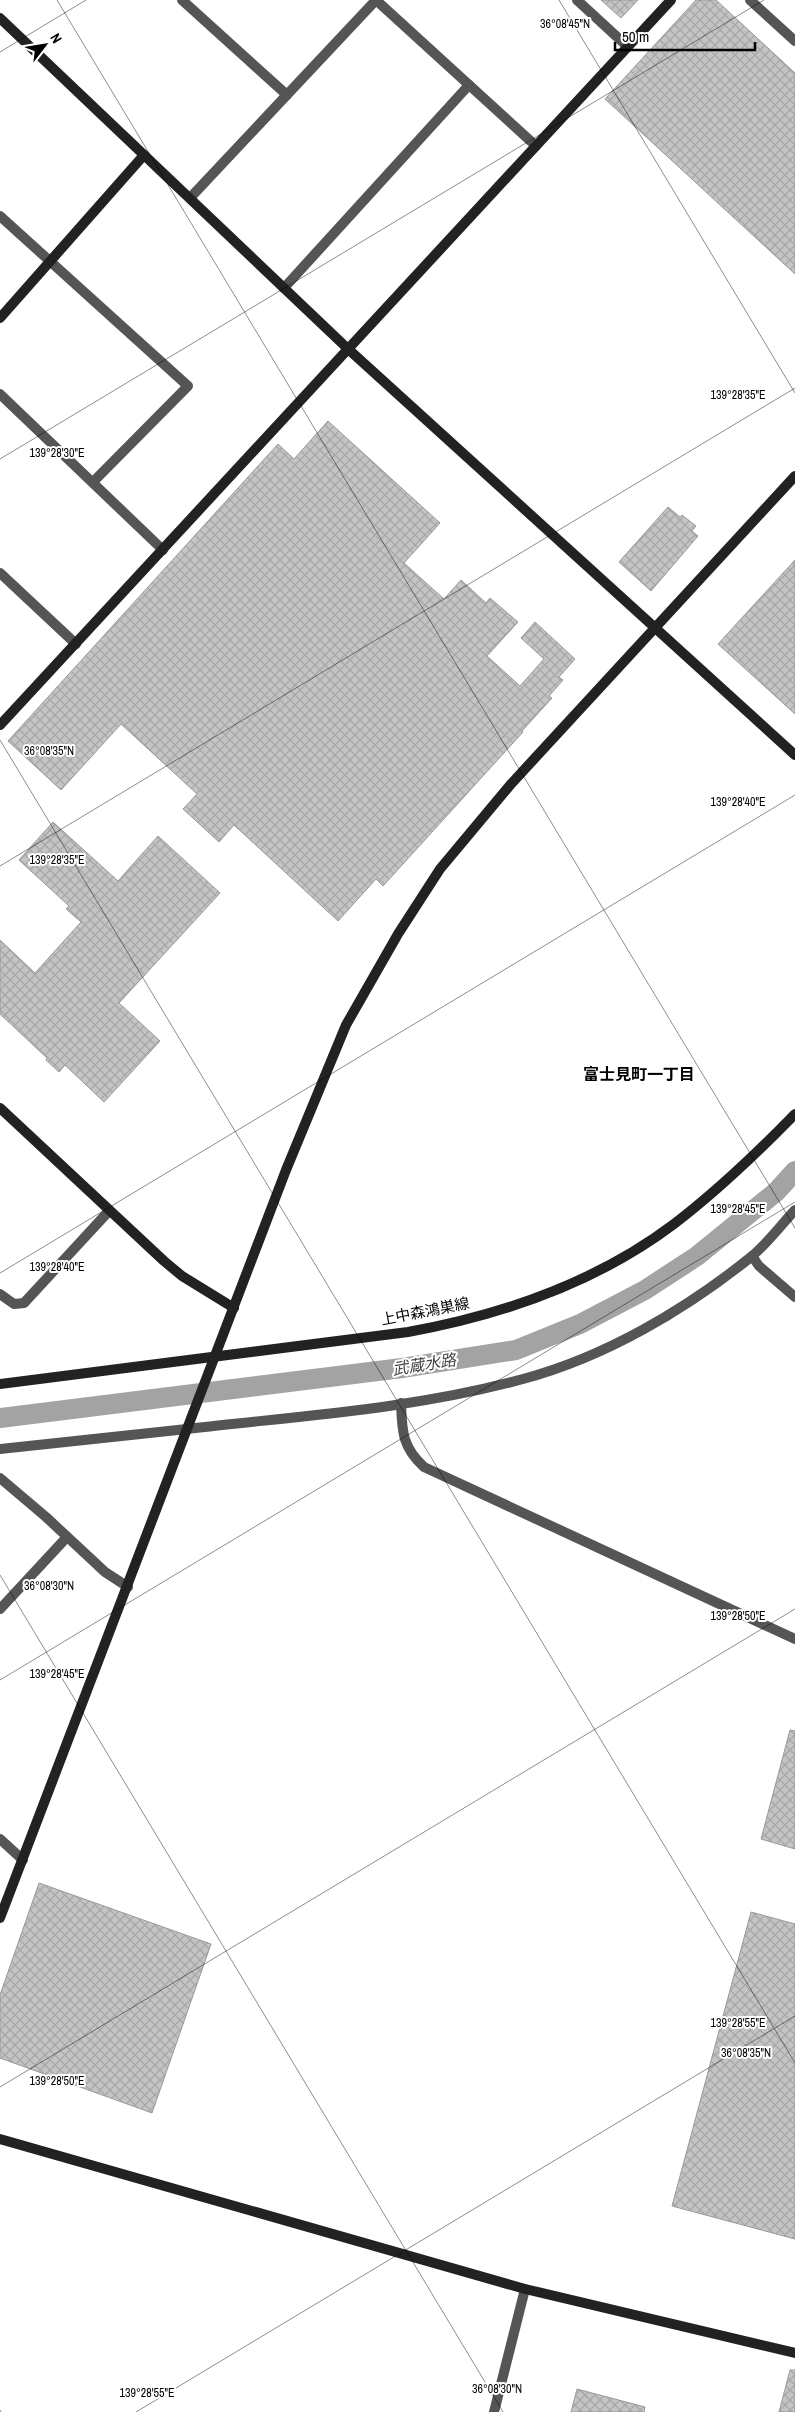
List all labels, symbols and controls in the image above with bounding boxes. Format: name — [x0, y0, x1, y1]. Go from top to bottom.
text: 36°08'45"N — [540, 16, 590, 32]
north arrow — [20, 20, 70, 70]
scale bar — [615, 20, 755, 52]
text: 50 m — [622, 26, 649, 47]
text: N — [46, 30, 66, 46]
text: 139°28'35"E — [710, 387, 766, 403]
text: 139°28'30"E — [29, 445, 85, 461]
text: 36°08'35"N — [24, 743, 74, 759]
text: 139°28'40"E — [710, 794, 766, 810]
text: 139°28'35"E — [29, 852, 85, 868]
district label: 富士見町一丁目 — [583, 1063, 695, 1085]
text: 139°28'45"E — [710, 1201, 766, 1217]
text: 139°28'40"E — [29, 1259, 85, 1275]
street label: 上中森鴻巣線 — [379, 1292, 471, 1330]
water label: 武蔵水路 — [391, 1348, 459, 1380]
text: 36°08'30"N — [24, 1578, 74, 1594]
text: 139°28'50"E — [710, 1608, 766, 1624]
text: 139°28'45"E — [29, 1666, 85, 1682]
text: 139°28'55"E — [710, 2015, 766, 2031]
text: 36°08'35"N — [721, 2045, 771, 2061]
text: 139°28'50"E — [29, 2073, 85, 2089]
text: 36°08'30"N — [472, 2381, 522, 2397]
text: 139°28'55"E — [119, 2385, 175, 2401]

